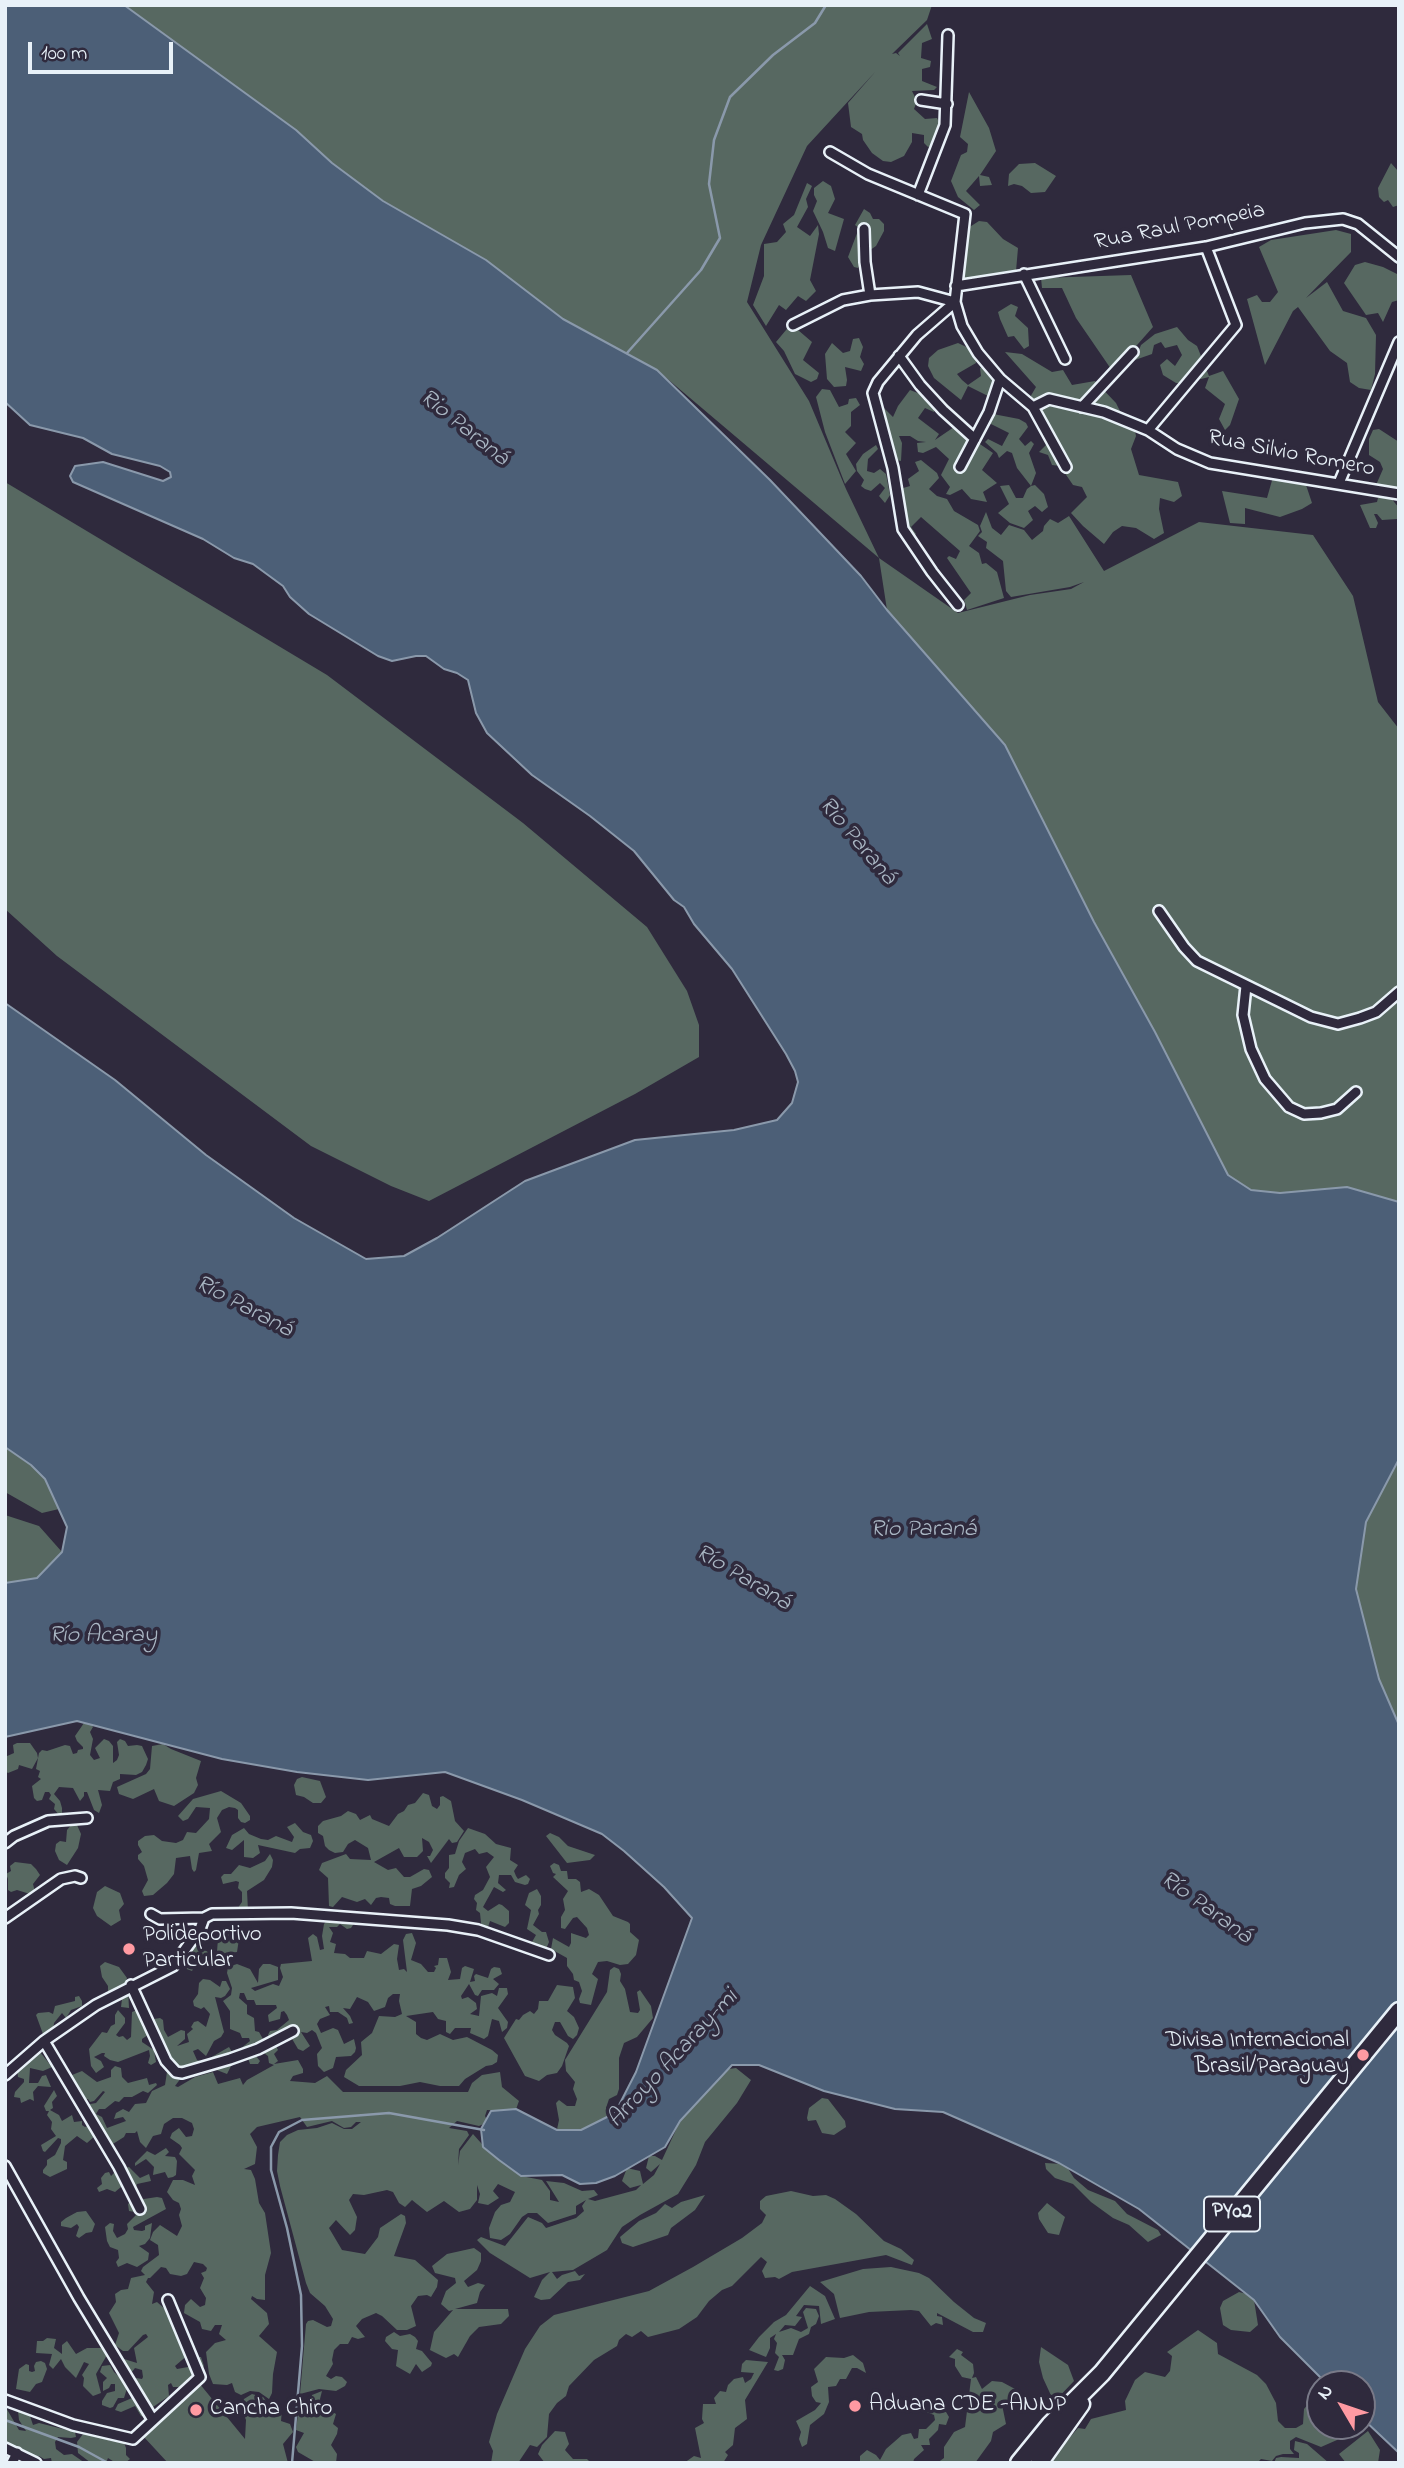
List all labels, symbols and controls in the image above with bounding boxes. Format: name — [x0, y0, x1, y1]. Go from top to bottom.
scale bar — [32, 28, 177, 72]
text: 100 m — [41, 39, 87, 69]
street label: Rua Raul Pompeia — [1092, 198, 1268, 258]
water label: Rio Paraná — [413, 384, 513, 474]
street label: Rua Silvio Romero — [1205, 425, 1377, 485]
water label: Rio Paraná — [811, 792, 901, 892]
water label: Río Paraná — [190, 1270, 296, 1346]
water label: Rio Paraná — [870, 1517, 976, 1545]
water label: Río Paraná — [689, 1539, 795, 1619]
water label: Río Acaray — [49, 1623, 157, 1651]
water label: Río Paraná — [1154, 1866, 1256, 1952]
place label: Polideportivo Particular — [143, 1922, 262, 1976]
marker: Polideportivo Particular — [121, 1941, 137, 1957]
water label: Arroyo Acaray-mi — [603, 1985, 745, 2135]
place label: Divisa Internacional Brasil/Paraguay — [1165, 2028, 1349, 2082]
marker: Divisa Internacional Brasil/Paraguay — [1355, 2047, 1371, 2063]
road number: PY02 — [1204, 2196, 1260, 2232]
north arrow — [1306, 2370, 1376, 2440]
text: N — [1311, 2379, 1340, 2406]
place label: Aduana CDE -ANNP — [869, 2392, 1066, 2420]
place label: Cancha Chiro — [210, 2396, 332, 2424]
marker: Aduana CDE -ANNP — [847, 2398, 863, 2414]
marker: Cancha Chiro — [188, 2402, 204, 2418]

